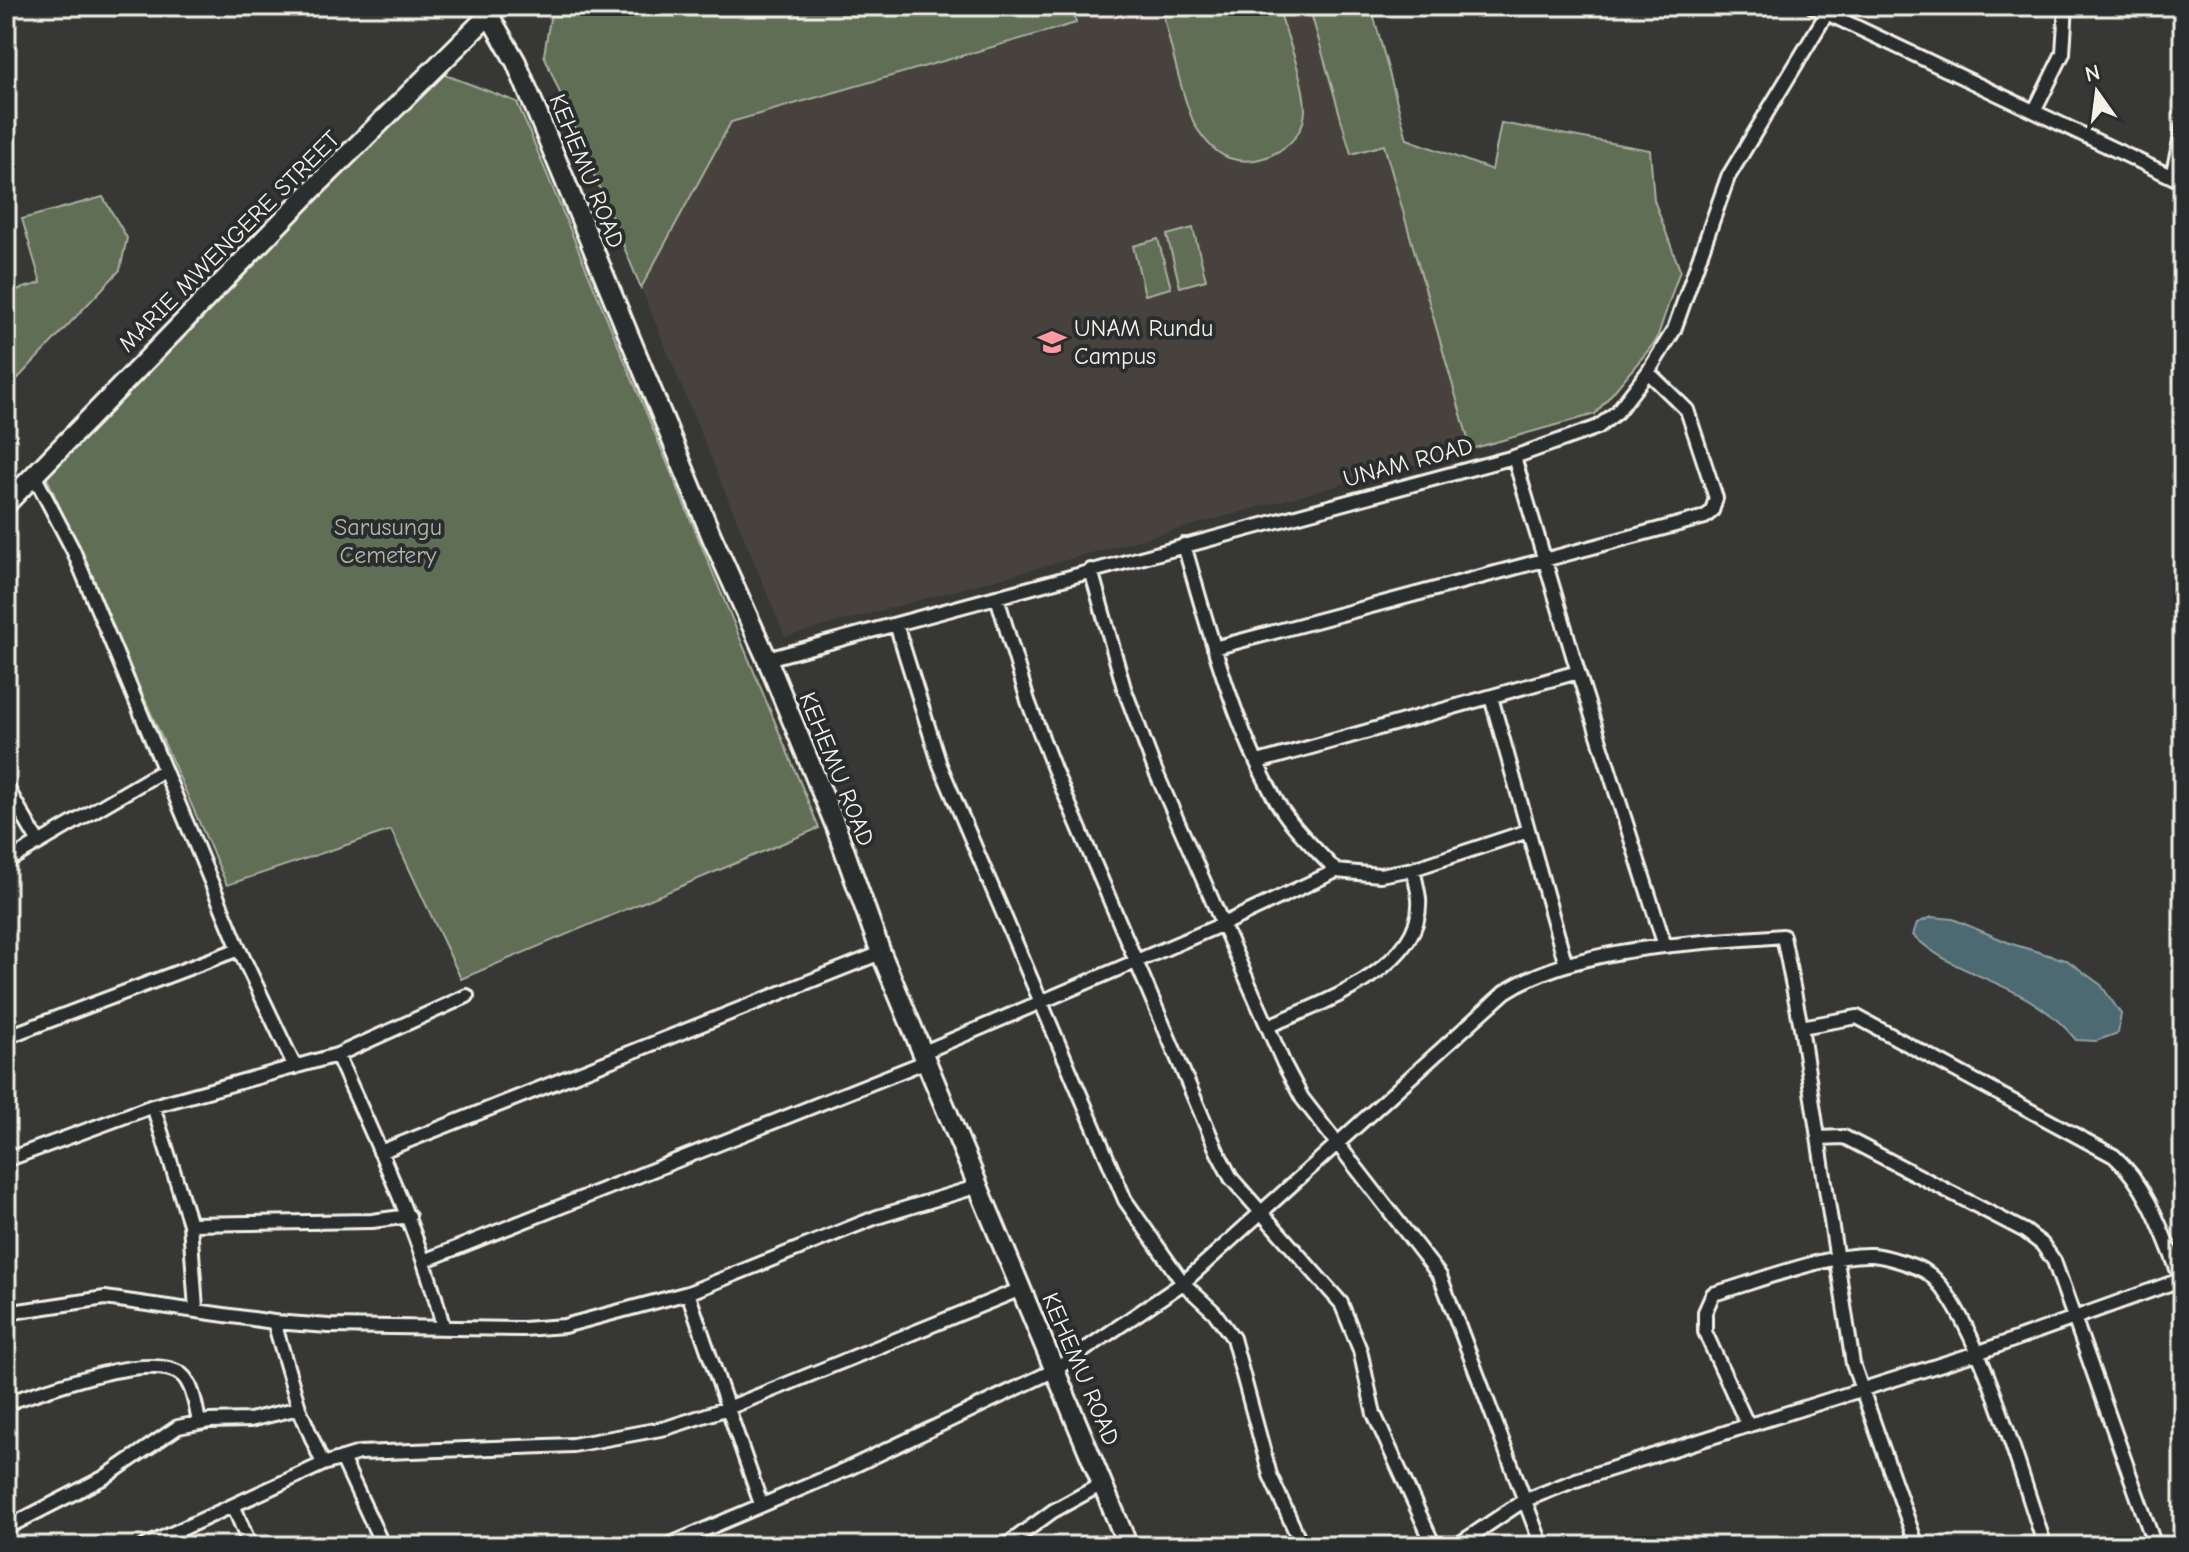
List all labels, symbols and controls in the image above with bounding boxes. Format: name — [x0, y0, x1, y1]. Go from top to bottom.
north arrow — [2057, 52, 2137, 132]
text: N — [2082, 59, 2103, 88]
street label: KEHEMU ROAD — [543, 90, 631, 252]
street label: MARIE MWENGERE STREET — [113, 124, 346, 357]
place label: UNAM Rundu Campus — [1074, 314, 1213, 370]
school or university icon: UNAM Rundu Campus — [1037, 327, 1067, 357]
street label: UNAM ROAD — [1340, 431, 1476, 493]
park label: Sarusungu Cemetery — [334, 513, 442, 569]
street label: KEHEMU ROAD — [793, 688, 881, 850]
street label: KEHEMU ROAD — [1036, 1288, 1126, 1450]

